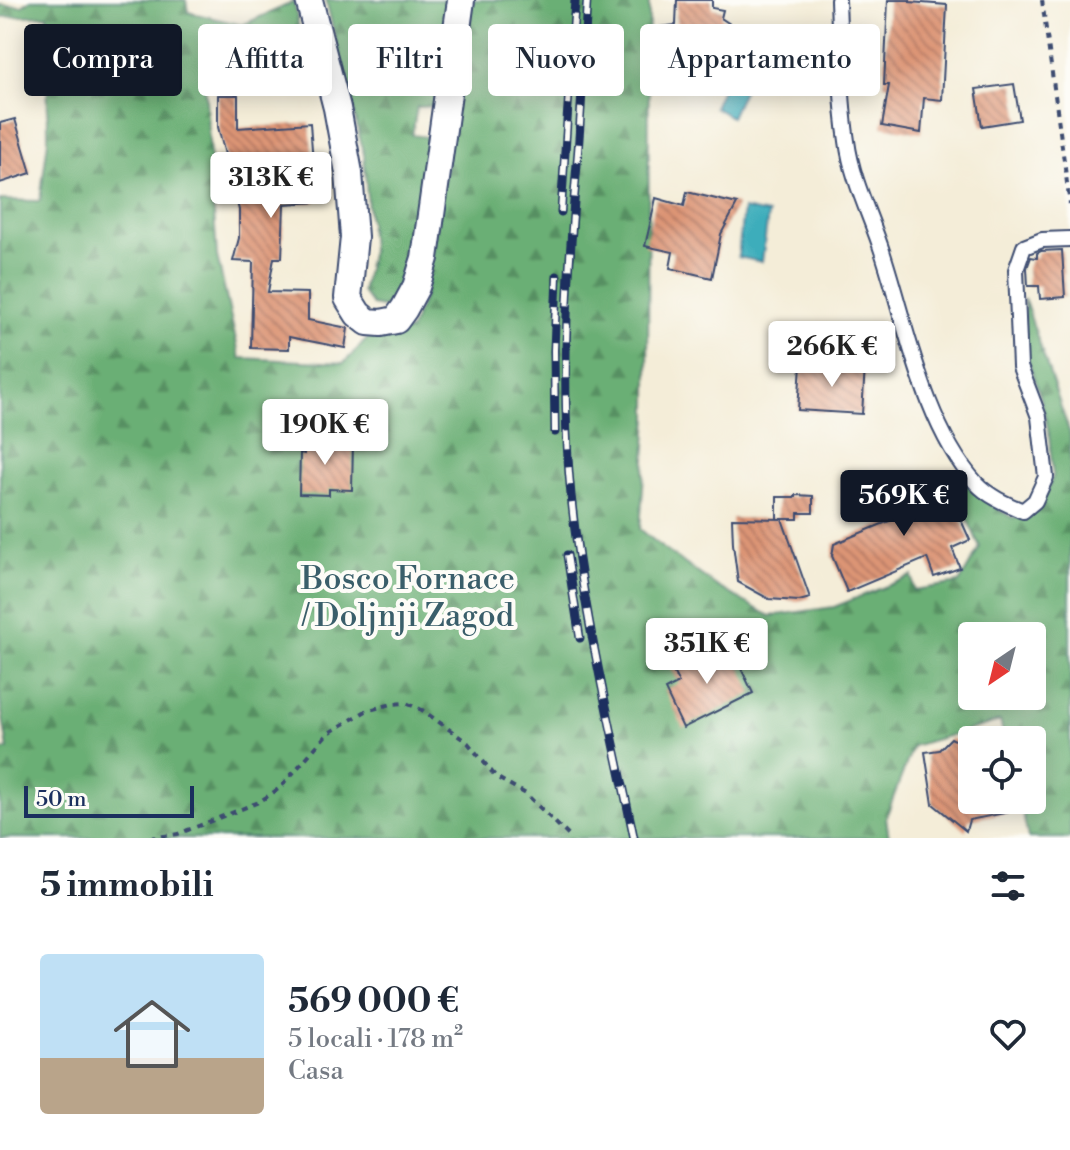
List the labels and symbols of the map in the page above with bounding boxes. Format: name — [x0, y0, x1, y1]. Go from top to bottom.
pin: 313K € — [206, 152, 336, 220]
pin: 266K € — [767, 321, 897, 389]
pin: 190K € — [260, 399, 390, 467]
pin: 569K € — [839, 470, 969, 538]
park label: Bosco Fornace / Doljnji Zagod — [300, 559, 515, 636]
pin: 351K € — [642, 618, 772, 686]
north arrow — [958, 622, 1046, 710]
scale bar — [24, 782, 194, 818]

